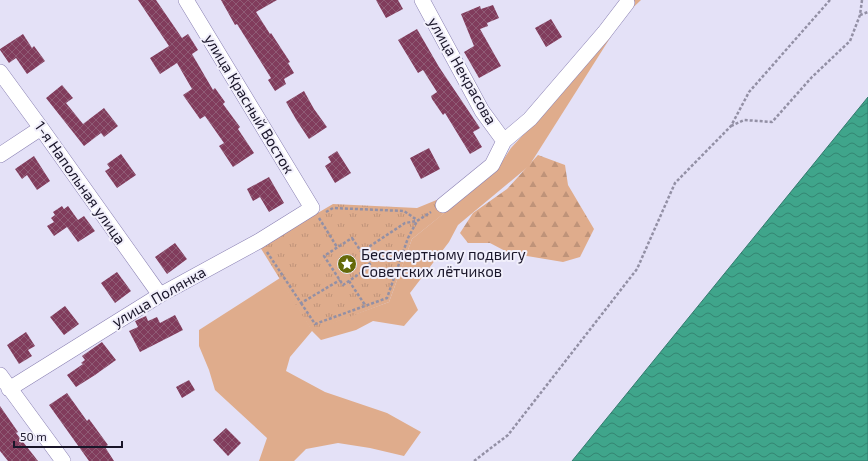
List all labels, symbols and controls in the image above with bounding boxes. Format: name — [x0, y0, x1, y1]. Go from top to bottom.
street label: улица Некрасова — [424, 14, 501, 128]
street label: улица Красный Восток — [200, 31, 299, 177]
street label: 1-я Напольная улица — [31, 117, 130, 248]
place label: Бессмертному подвигу Советских лётчиков — [361, 245, 526, 280]
place icon: Бессмертному подвигу Советских лётчиков — [336, 253, 358, 275]
street label: улица Полянка — [108, 262, 209, 331]
scale bar — [14, 423, 122, 449]
text: 50 m — [20, 429, 47, 443]

